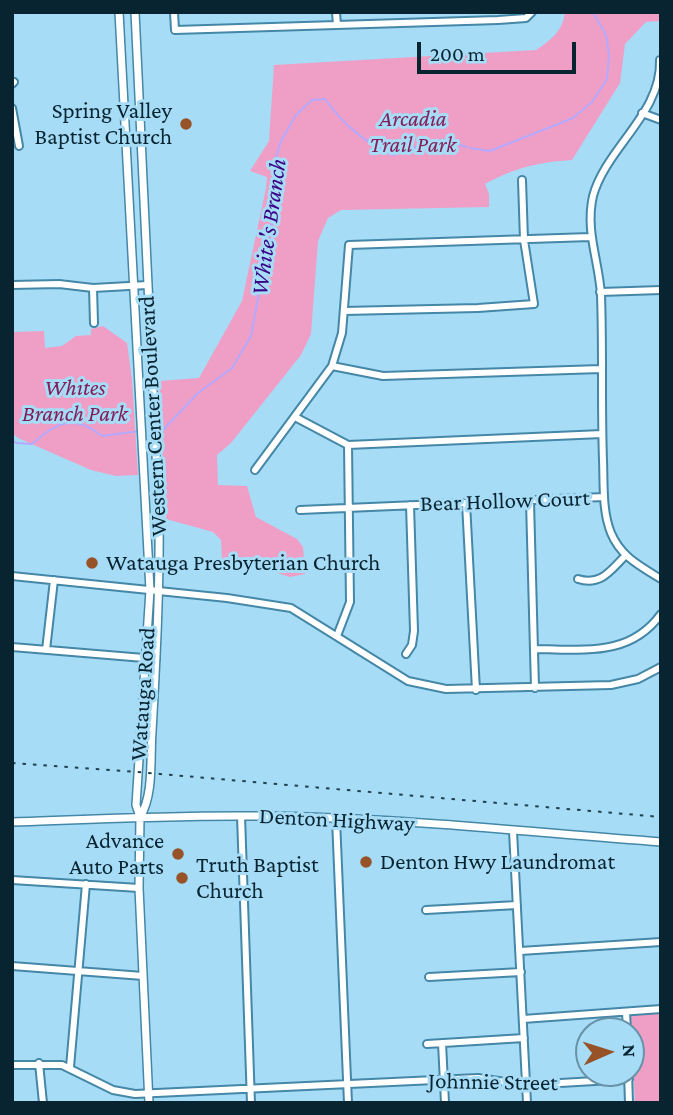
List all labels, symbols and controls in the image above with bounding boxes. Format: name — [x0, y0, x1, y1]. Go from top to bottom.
scale bar — [421, 28, 580, 72]
text: 200 m — [430, 42, 485, 66]
place label: Spring Valley Baptist Church — [35, 97, 172, 151]
park label: Arcadia Trail Park — [370, 105, 456, 159]
marker: Spring Valley Baptist Church — [178, 116, 194, 132]
water label: White's Branch — [245, 157, 293, 297]
street label: Western Center Boulevard — [133, 295, 173, 537]
park label: Whites Branch Park — [22, 374, 128, 428]
street label: Bear Hollow Court — [420, 484, 590, 518]
place label: Watauga Presbyterian Church — [106, 549, 380, 577]
marker: Watauga Presbyterian Church — [84, 555, 100, 571]
street label: Watauga Road — [125, 626, 161, 762]
street label: Denton Highway — [259, 802, 415, 838]
place label: Advance Auto Parts — [69, 827, 164, 881]
marker: Advance Auto Parts — [170, 846, 186, 862]
place label: Denton Hwy Laundromat — [380, 848, 615, 876]
place label: Truth Baptist Church — [196, 851, 319, 905]
marker: Denton Hwy Laundromat — [358, 854, 374, 870]
marker: Truth Baptist Church — [174, 870, 190, 886]
north arrow — [575, 1017, 645, 1087]
text: N — [619, 1044, 640, 1058]
street label: Johnnie Street — [428, 1067, 558, 1097]

